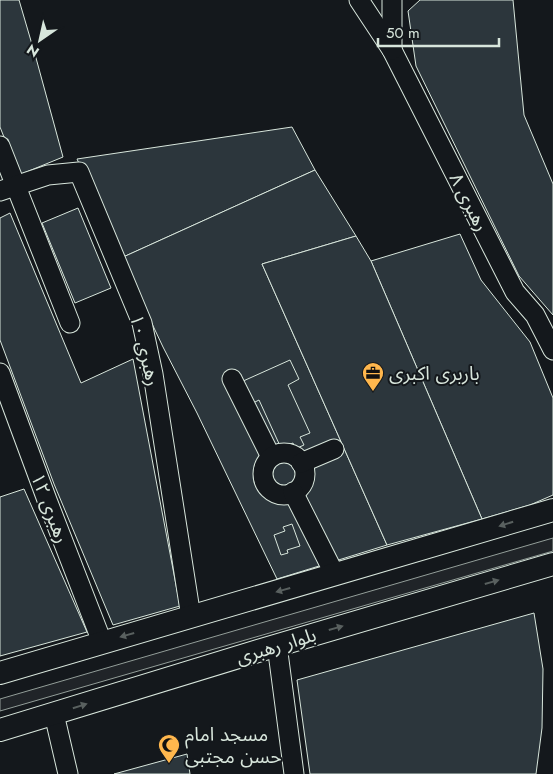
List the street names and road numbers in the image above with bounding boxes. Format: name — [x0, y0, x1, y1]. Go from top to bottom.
street label: رهبری ۸ — [443, 168, 495, 236]
street label: رهبری ۱۰ — [123, 311, 167, 389]
street label: رهبری ۱۲ — [24, 469, 76, 547]
street label: بلوار رهبری — [233, 621, 319, 671]

